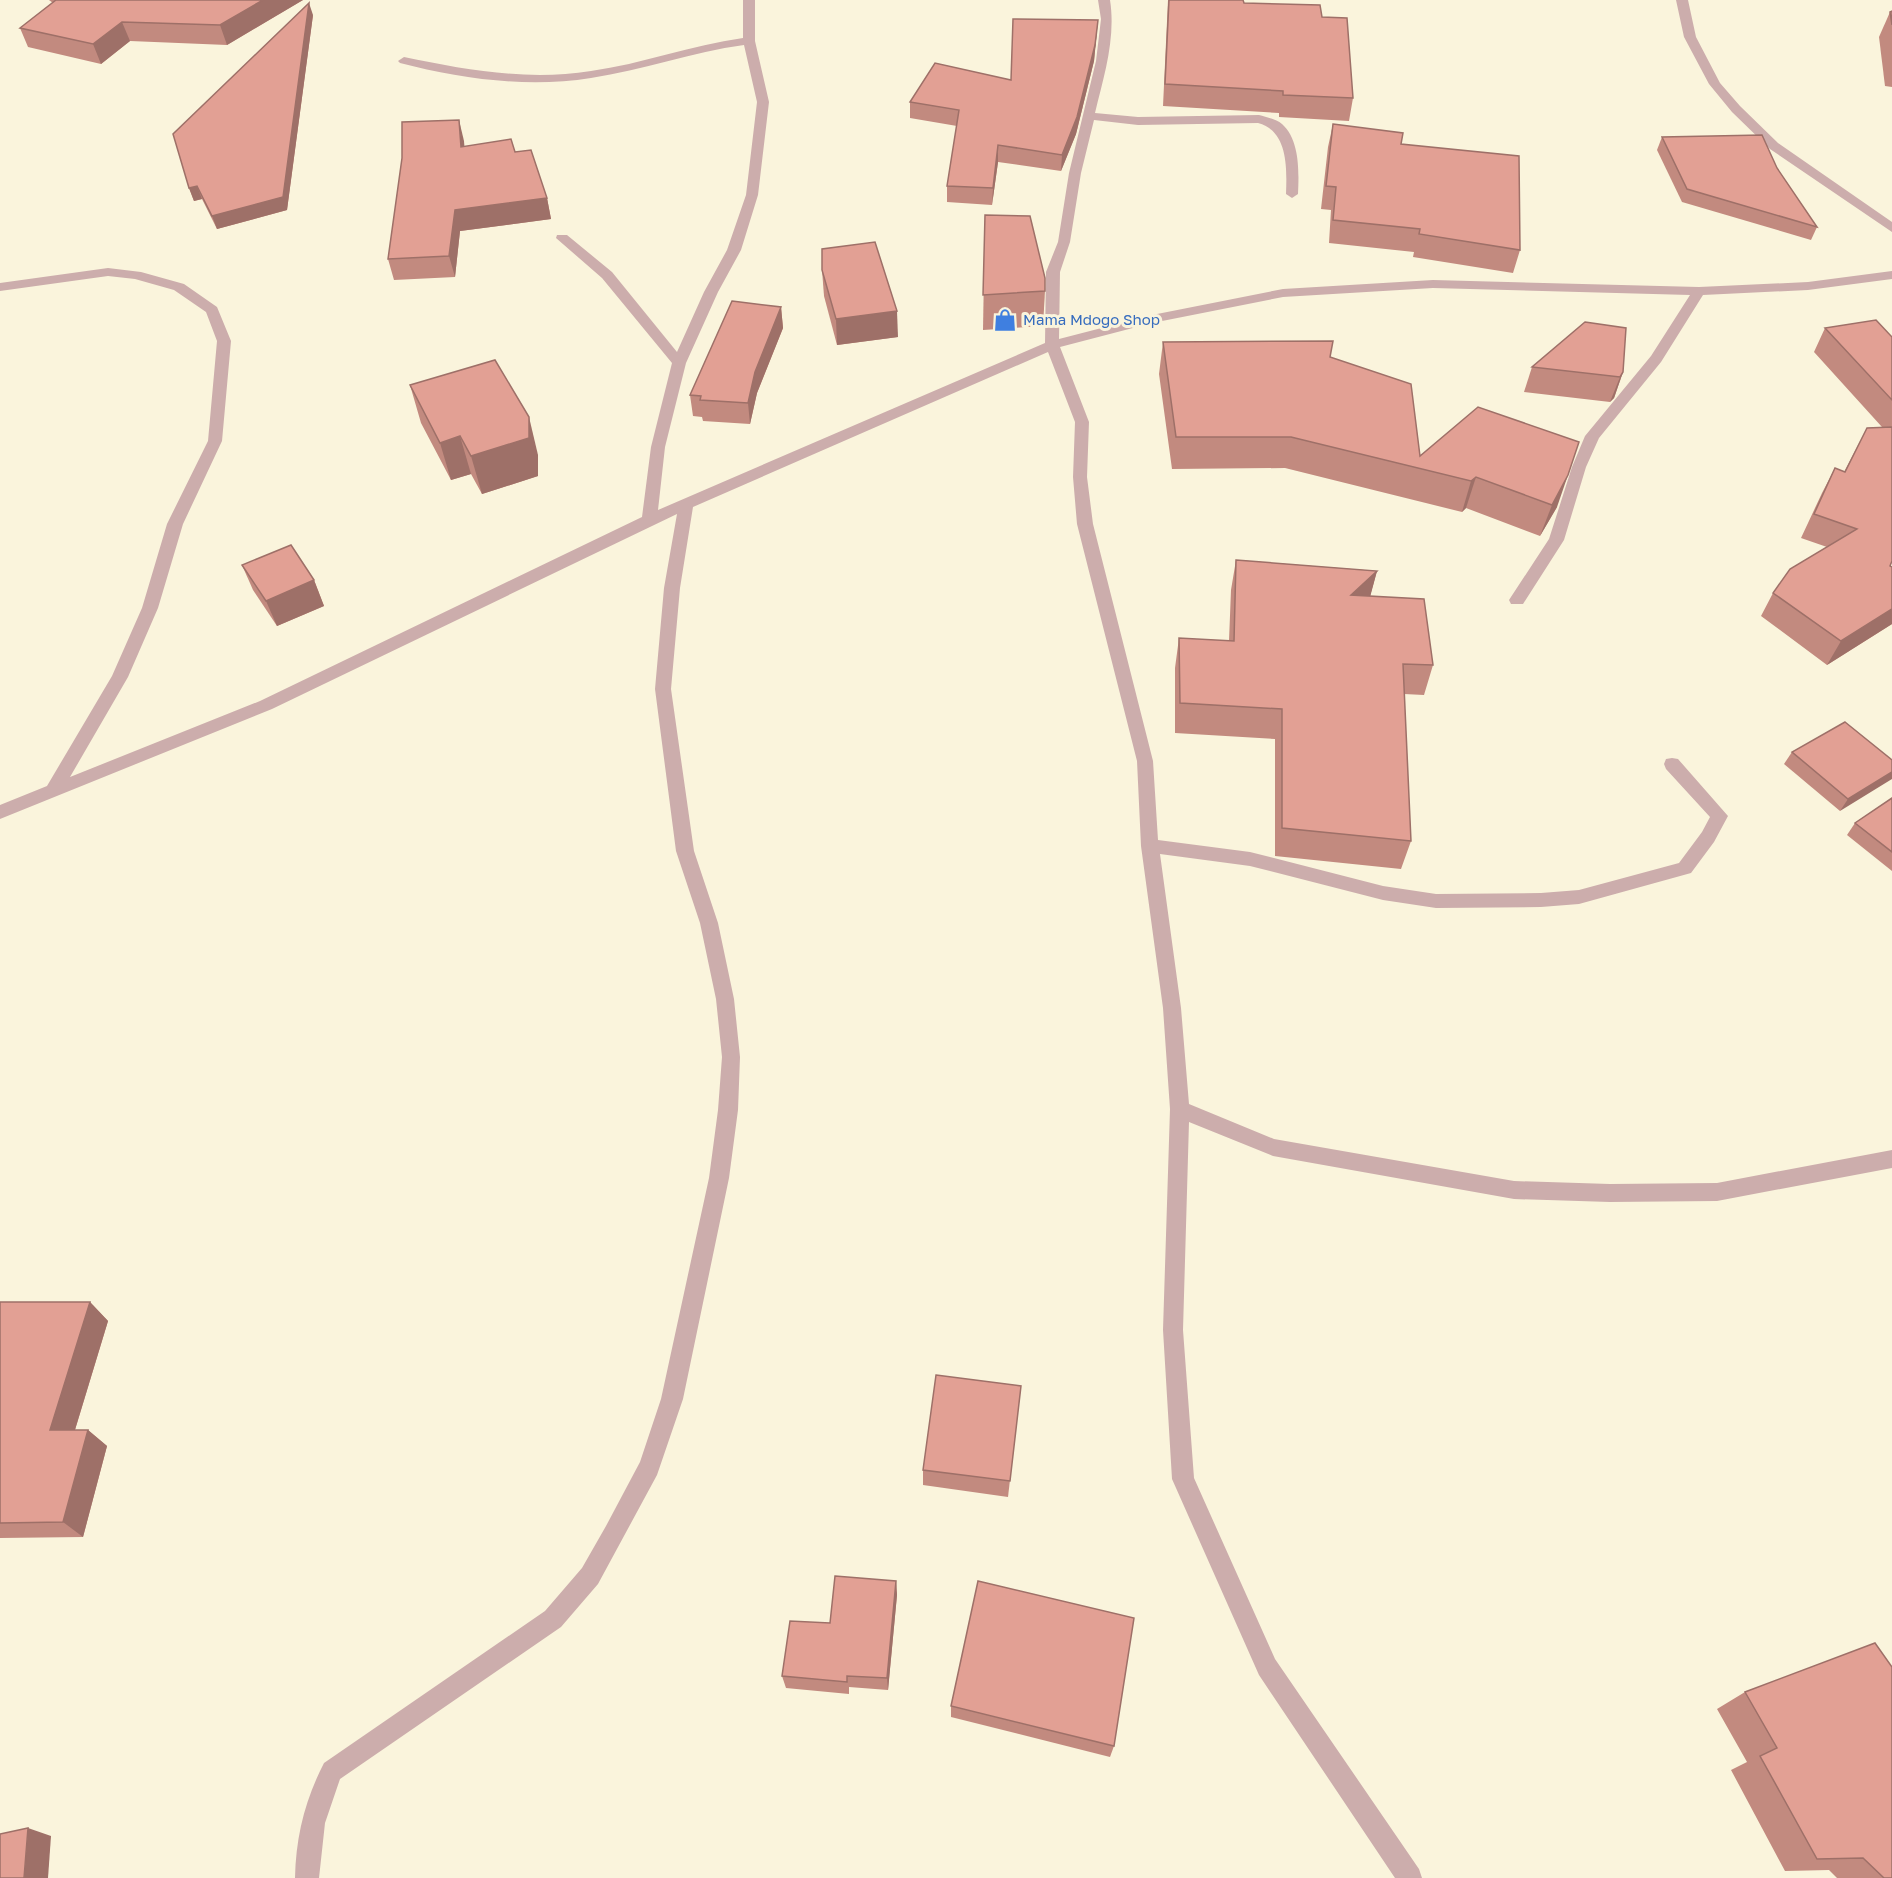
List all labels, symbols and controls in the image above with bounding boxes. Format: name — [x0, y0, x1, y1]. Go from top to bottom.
shop icon: Mama Mdogo Shop — [992, 307, 1018, 333]
place label: Mama Mdogo Shop — [1023, 310, 1160, 328]

